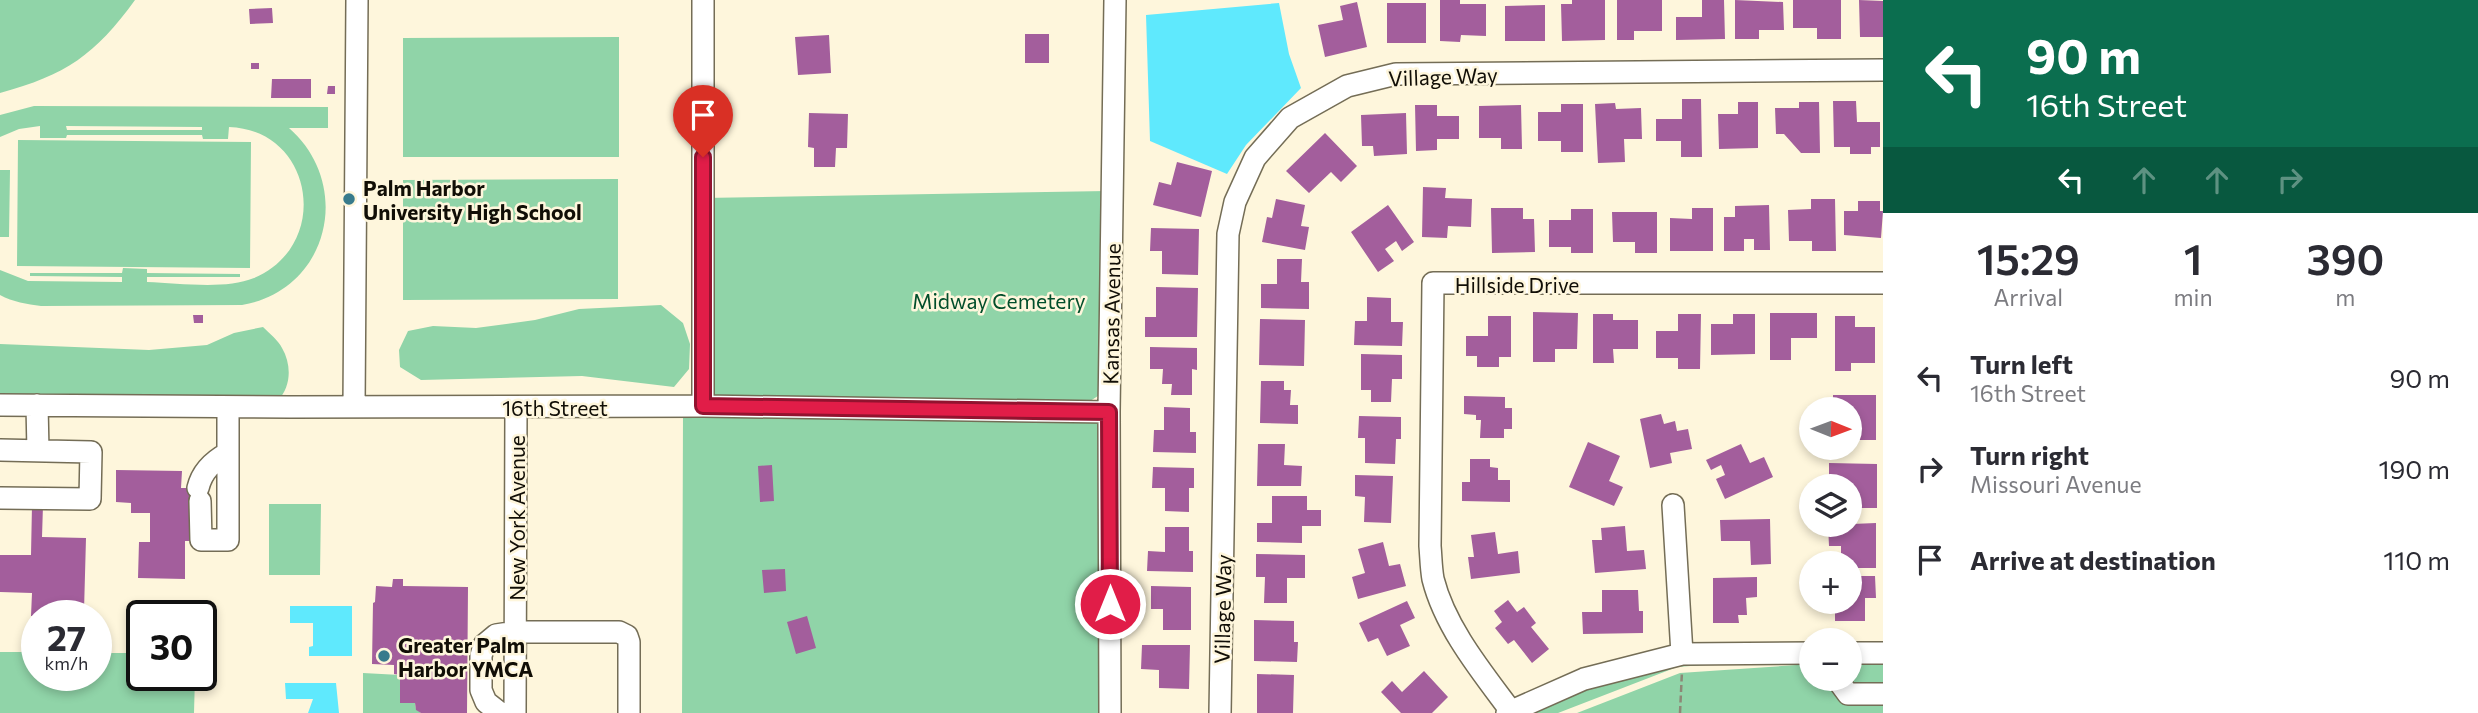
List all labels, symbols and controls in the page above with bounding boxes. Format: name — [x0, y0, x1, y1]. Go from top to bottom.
text: 90 m — [2026, 24, 2141, 84]
icon: left — [1911, 28, 2002, 119]
street label: Village Way — [1388, 62, 1498, 90]
text: 16th Street — [2026, 84, 2187, 124]
pin — [673, 85, 733, 157]
icon: arrive — [684, 96, 722, 134]
icon: left — [2052, 161, 2090, 199]
icon: ahead — [2125, 161, 2163, 199]
icon: ahead — [2198, 161, 2236, 199]
icon: right — [2271, 161, 2309, 199]
place label: Palm Harbor University High School — [363, 175, 582, 224]
marker: Palm Harbor University High School — [341, 191, 357, 207]
text: 15:29 — [1977, 232, 2080, 284]
text: 1 — [2184, 232, 2202, 284]
text: 390 — [2306, 232, 2384, 284]
street label: Kansas Avenue — [1097, 243, 1125, 385]
street label: Hillside Drive — [1455, 272, 1579, 297]
text: Arrival — [1993, 283, 2063, 311]
text: min — [2173, 283, 2213, 311]
text: m — [2335, 283, 2355, 311]
park label: Midway Cemetery — [912, 288, 1086, 313]
text: Turn left — [1970, 348, 2073, 379]
icon: left — [1911, 359, 1949, 397]
text: 90 m — [2390, 362, 2450, 393]
text: 16th Street — [1970, 379, 2086, 407]
street label: 16th Street — [502, 395, 608, 420]
north arrow — [1799, 397, 1862, 460]
map controls — [1799, 397, 1862, 691]
street label: New York Avenue — [504, 435, 529, 601]
text: Turn right — [1970, 439, 2089, 470]
icon: right — [1911, 450, 1949, 488]
text: 190 m — [2378, 453, 2450, 484]
text: Missouri Avenue — [1970, 470, 2142, 498]
button: layers — [1799, 474, 1862, 537]
icon: arrive — [1911, 541, 1949, 579]
text: Arrive at destination — [1970, 544, 2216, 575]
text: 110 m — [2383, 544, 2450, 575]
button: + — [1799, 551, 1862, 614]
street label: Village Way — [1209, 554, 1235, 664]
position arrow — [1073, 567, 1147, 641]
speed limit sign: 30 — [126, 600, 217, 691]
text: 27 — [47, 615, 86, 658]
button: − — [1799, 628, 1862, 691]
place label: Greater Palm Harbor YMCA — [398, 632, 533, 681]
marker: Greater Palm Harbor YMCA — [376, 648, 392, 664]
text: km/h — [45, 652, 88, 674]

